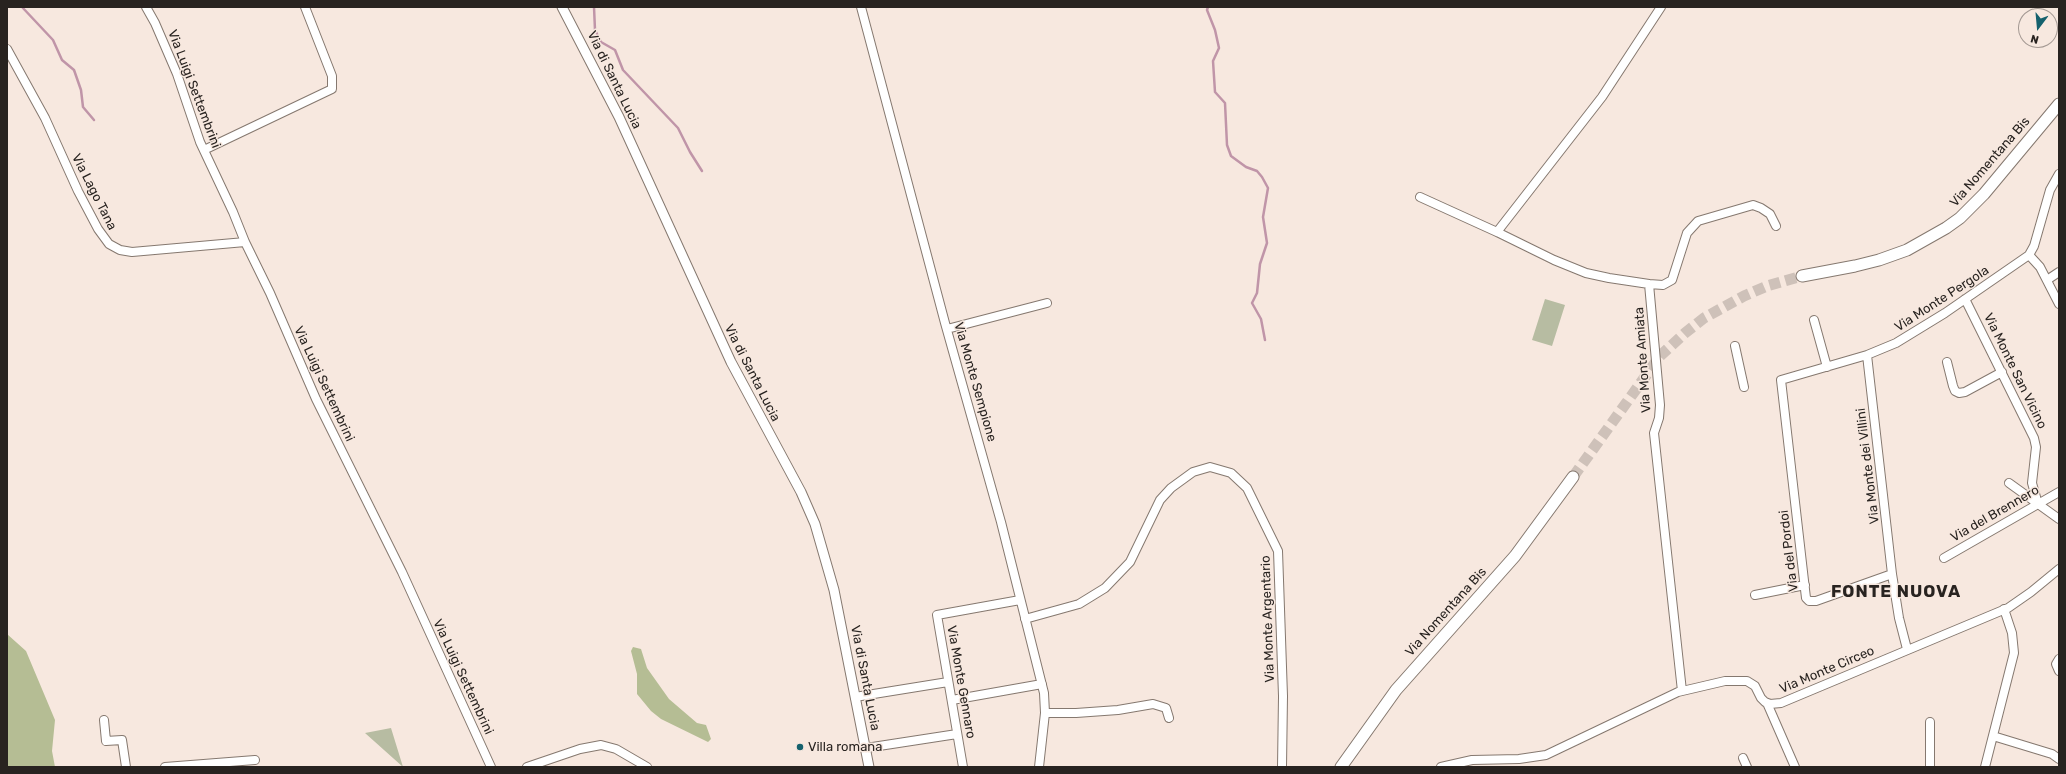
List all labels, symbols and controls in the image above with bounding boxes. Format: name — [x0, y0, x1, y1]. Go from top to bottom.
north arrow — [2018, 8, 2058, 48]
street label: Via Luigi Settembrini — [164, 28, 224, 150]
street label: Via di Santa Lucia — [584, 29, 644, 131]
text: N — [2029, 32, 2040, 46]
street label: Via Nomentana Bis — [1947, 114, 2033, 210]
street label: Via Lago Tana — [68, 151, 120, 233]
street label: Via Monte Pergola — [1892, 263, 1992, 335]
street label: Via Monte Amiata — [1632, 307, 1654, 413]
street label: Via Monte San Vicino — [1980, 311, 2050, 431]
street label: Via Monte Sempione — [950, 320, 1000, 444]
street label: Via di Santa Lucia — [721, 322, 783, 424]
street label: Via Luigi Settembrini — [290, 324, 358, 444]
street label: Via Monte dei Villini — [1853, 407, 1883, 525]
street label: Via del Brennero — [1948, 482, 2042, 546]
street label: Via del Pordoi — [1776, 509, 1802, 593]
street label: Via Monte Argentario — [1258, 555, 1278, 683]
street label: Via Nomentana Bis — [1402, 564, 1490, 660]
district label: FONTE NUOVA — [1831, 582, 1961, 602]
street label: Via Luigi Settembrini — [429, 617, 497, 737]
street label: Via di Santa Lucia — [847, 624, 883, 732]
street label: Via Monte Gennaro — [943, 624, 979, 740]
street label: Via Monte Circeo — [1777, 643, 1877, 697]
place label: Villa romana — [808, 739, 882, 755]
marker: Villa romana — [795, 742, 805, 752]

